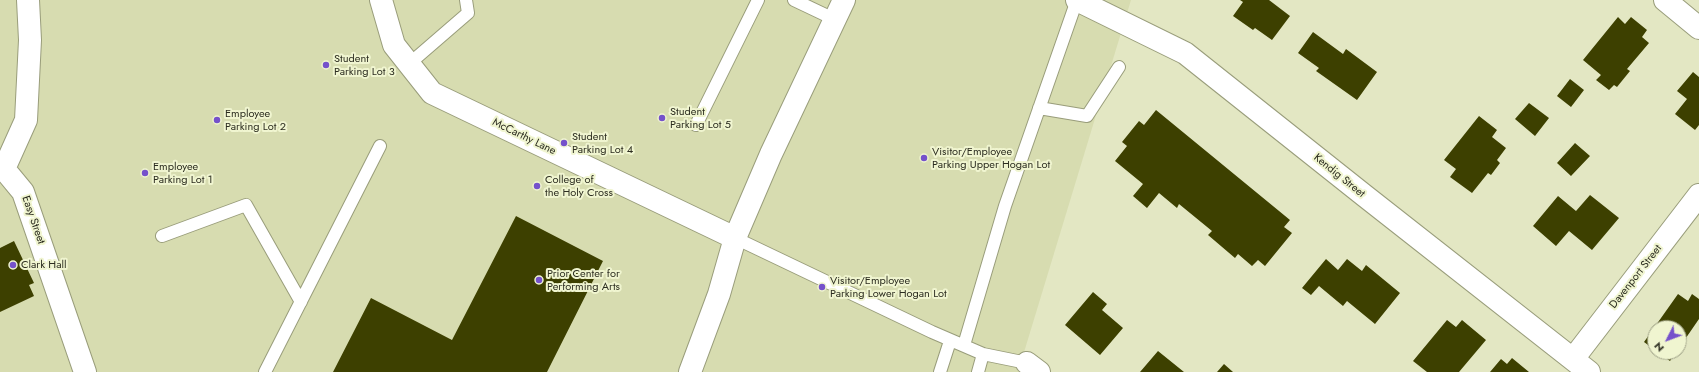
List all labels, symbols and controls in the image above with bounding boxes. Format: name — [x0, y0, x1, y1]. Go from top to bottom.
place label: Student Parking Lot 3 — [334, 52, 395, 78]
marker: Student Parking Lot 3 — [321, 60, 331, 70]
place label: Student Parking Lot 5 — [670, 105, 731, 131]
place label: Employee Parking Lot 2 — [225, 107, 286, 133]
marker: Student Parking Lot 5 — [657, 113, 667, 123]
marker: Employee Parking Lot 2 — [212, 115, 222, 125]
street label: McCarthy Lane — [490, 116, 558, 158]
place label: Student Parking Lot 4 — [572, 130, 633, 156]
marker: Student Parking Lot 4 — [559, 138, 569, 148]
place label: Visitor/Employee Parking Upper Hogan Lot — [932, 145, 1050, 171]
street label: Kendig Street — [1311, 151, 1367, 201]
marker: Visitor/Employee Parking Upper Hogan Lot — [919, 153, 929, 163]
place label: Employee Parking Lot 1 — [153, 160, 213, 186]
marker: Employee Parking Lot 1 — [140, 168, 150, 178]
place label: College of the Holy Cross — [545, 173, 613, 199]
marker: College of the Holy Cross — [532, 181, 542, 191]
street label: Easy Street — [19, 194, 47, 246]
street label: Davenport Street — [1607, 243, 1665, 311]
place label: Clark Hall — [21, 258, 66, 272]
marker: Clark Hall — [8, 260, 18, 270]
place label: Prior Center for Performing Arts — [547, 267, 620, 293]
place label: Visitor/Employee Parking Lower Hogan Lot — [830, 274, 947, 300]
marker: Prior Center for Performing Arts — [534, 275, 544, 285]
marker: Visitor/Employee Parking Lower Hogan Lot — [817, 282, 827, 292]
north arrow — [1647, 320, 1687, 360]
text: N — [1650, 339, 1668, 356]

